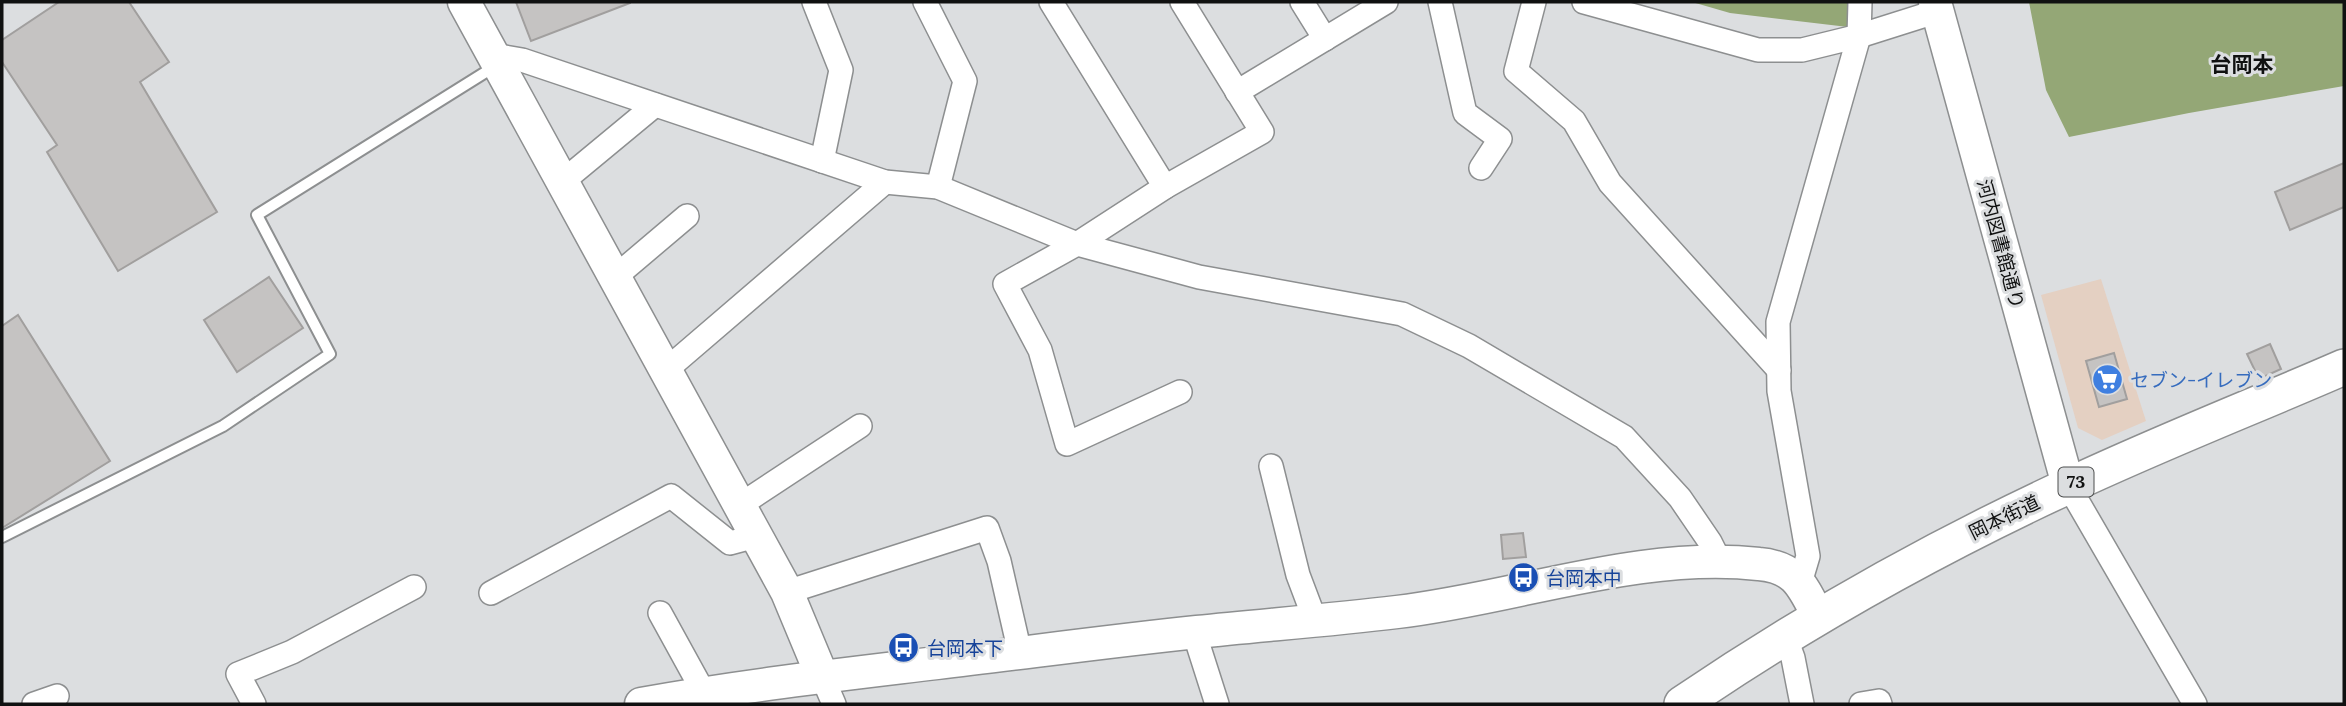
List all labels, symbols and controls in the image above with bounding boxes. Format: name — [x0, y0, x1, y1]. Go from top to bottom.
district label: 台岡本 — [2211, 51, 2274, 78]
street label: 河内図書館通り — [1972, 177, 2030, 311]
supermarket icon: セブン-イレブン — [2090, 363, 2124, 397]
place label: セブン-イレブン — [2130, 368, 2272, 392]
road number: 73 — [2058, 468, 2094, 496]
street label: 岡本街道 — [1965, 490, 2043, 544]
bus stop icon: 台岡本中 — [1506, 561, 1540, 595]
place label: 台岡本中 — [1546, 566, 1622, 590]
bus stop icon: 台岡本下 — [887, 631, 921, 665]
place label: 台岡本下 — [927, 636, 1003, 660]

